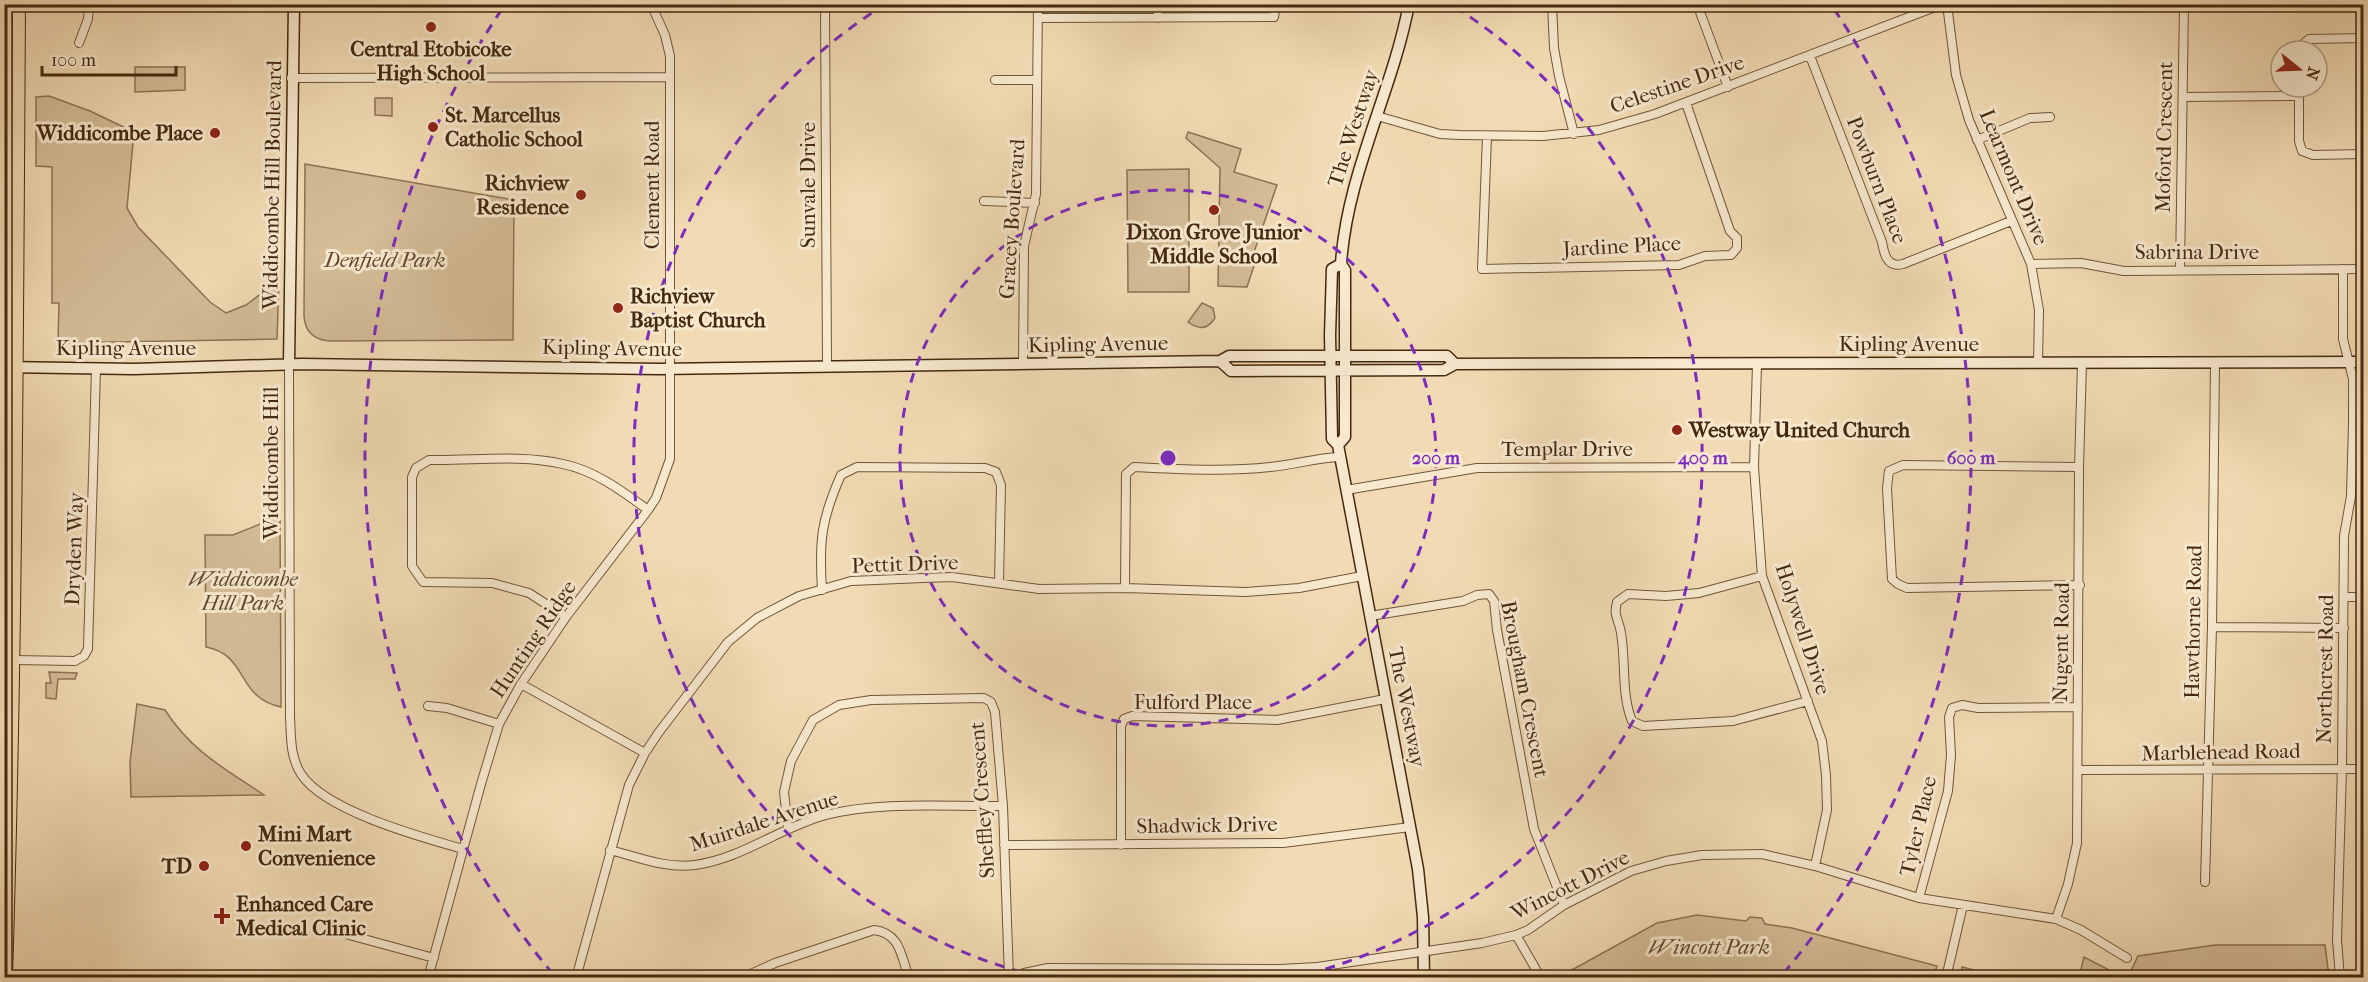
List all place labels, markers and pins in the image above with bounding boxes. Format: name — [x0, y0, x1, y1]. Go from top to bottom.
marker: Central Etobicoke High School — [424, 20, 438, 34]
place label: Central Etobicoke High School — [350, 37, 512, 85]
place label: St. Marcellus Catholic School — [445, 103, 583, 151]
marker: St. Marcellus Catholic School — [426, 120, 440, 134]
place label: Widdicombe Place — [36, 121, 204, 145]
marker: Widdicombe Place — [208, 126, 222, 140]
place label: Richview Residence — [476, 171, 570, 219]
marker: Richview Residence — [574, 188, 588, 202]
marker: Dixon Grove Junior Middle School — [1207, 203, 1221, 217]
place label: Dixon Grove Junior Middle School — [1126, 220, 1303, 268]
place label: Richview Baptist Church — [630, 284, 766, 332]
marker: Richview Baptist Church — [611, 301, 625, 315]
place label: Westway United Church — [1688, 418, 1910, 442]
marker: Westway United Church — [1670, 423, 1684, 437]
centre of rings — [1158, 448, 1178, 468]
place label: Mini Mart Convenience — [257, 822, 376, 870]
marker: Mini Mart Convenience — [239, 839, 253, 853]
place label: TD — [161, 854, 192, 878]
marker: TD — [197, 859, 211, 873]
place label: Enhanced Care Medical Clinic — [235, 892, 374, 940]
marker: Enhanced Care Medical Clinic — [213, 907, 231, 925]

